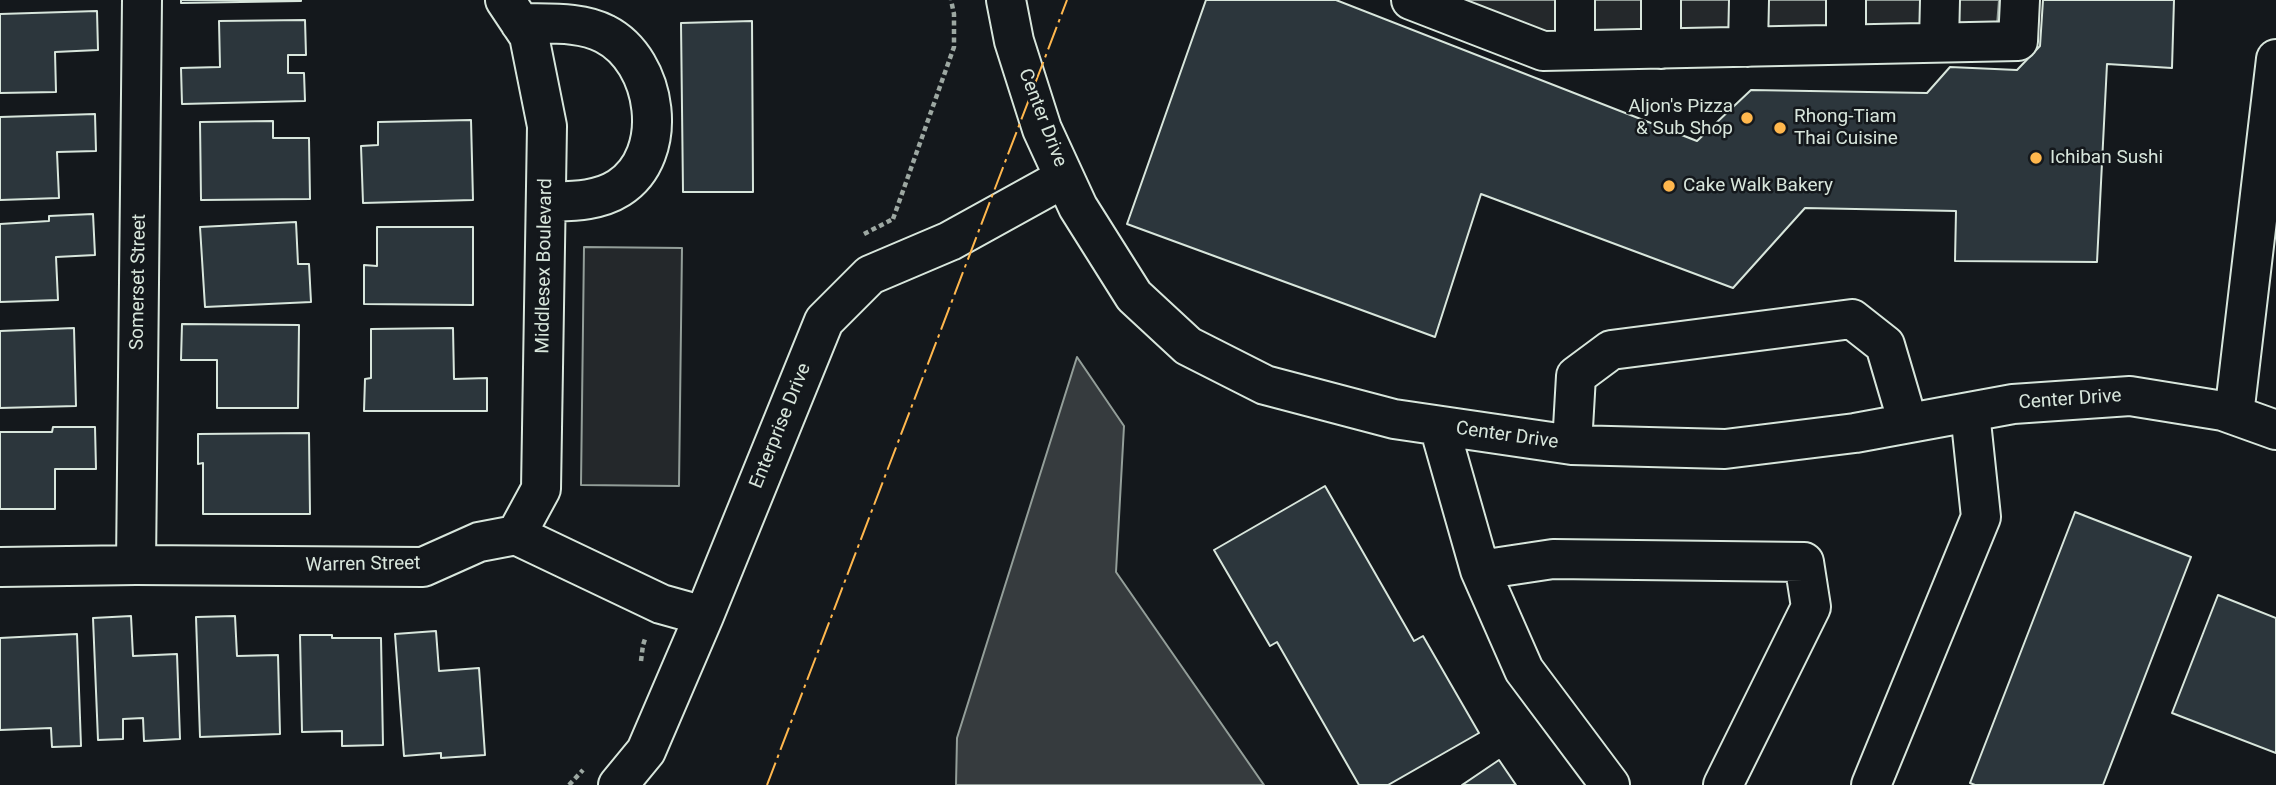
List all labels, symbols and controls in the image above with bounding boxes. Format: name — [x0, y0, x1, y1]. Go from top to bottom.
street label: Center Drive — [1013, 66, 1071, 170]
place label: Aljon's Pizza & Sub Shop — [1628, 96, 1733, 140]
place label: Rhong-Tiam Thai Cuisine — [1794, 106, 1898, 150]
marker: Aljon's Pizza & Sub Shop — [1739, 110, 1755, 126]
marker: Rhong-Tiam Thai Cuisine — [1772, 120, 1788, 136]
place label: Ichiban Sushi — [2050, 147, 2163, 169]
marker: Ichiban Sushi — [2028, 150, 2044, 166]
place label: Cake Walk Bakery — [1683, 175, 1833, 197]
street label: Middlesex Boulevard — [532, 178, 558, 354]
marker: Cake Walk Bakery — [1661, 178, 1677, 194]
street label: Somerset Street — [126, 214, 152, 350]
street label: Enterprise Drive — [746, 360, 816, 492]
street label: Center Drive — [2018, 385, 2122, 415]
street label: Center Drive — [1454, 418, 1560, 454]
street label: Warren Street — [305, 553, 421, 577]

